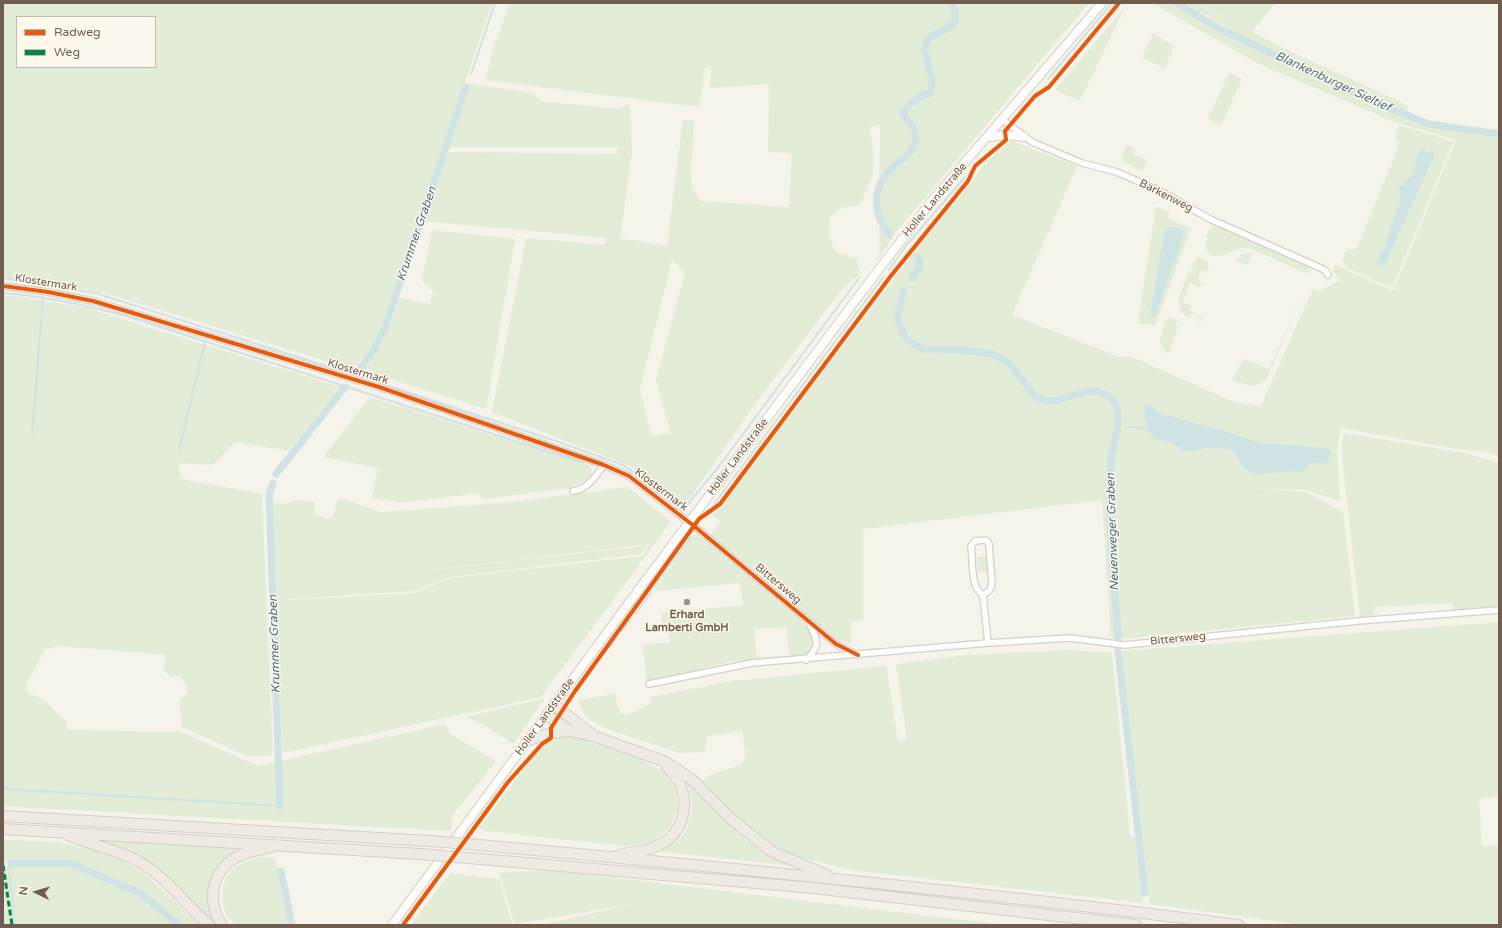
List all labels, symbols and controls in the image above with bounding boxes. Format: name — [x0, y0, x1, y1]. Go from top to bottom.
legend — [16, 16, 156, 68]
text: Radweg — [54, 25, 101, 39]
text: Weg — [54, 45, 80, 59]
water label: Blankenburger Sieltief — [1273, 49, 1393, 115]
street label: Holler Landstraße — [900, 160, 970, 240]
street label: Barkenweg — [1137, 177, 1195, 215]
water label: Krummer Graben — [394, 185, 440, 283]
street label: Klostermark — [14, 272, 78, 294]
street label: Klostermark — [326, 356, 390, 388]
street label: Holler Landstraße — [705, 416, 771, 498]
street label: Klostermark — [632, 466, 690, 514]
water label: Neuenweger Graben — [1104, 473, 1122, 591]
street label: Bittersweg — [752, 561, 804, 607]
water label: Krummer Graben — [266, 594, 284, 694]
marker: Erhard Lamberti GmbH — [682, 597, 692, 607]
place label: Erhard Lamberti GmbH — [645, 608, 729, 634]
street label: Bittersweg — [1149, 630, 1207, 648]
street label: Holler Landstraße — [512, 676, 578, 758]
north arrow — [16, 872, 56, 912]
text: N — [17, 886, 30, 896]

